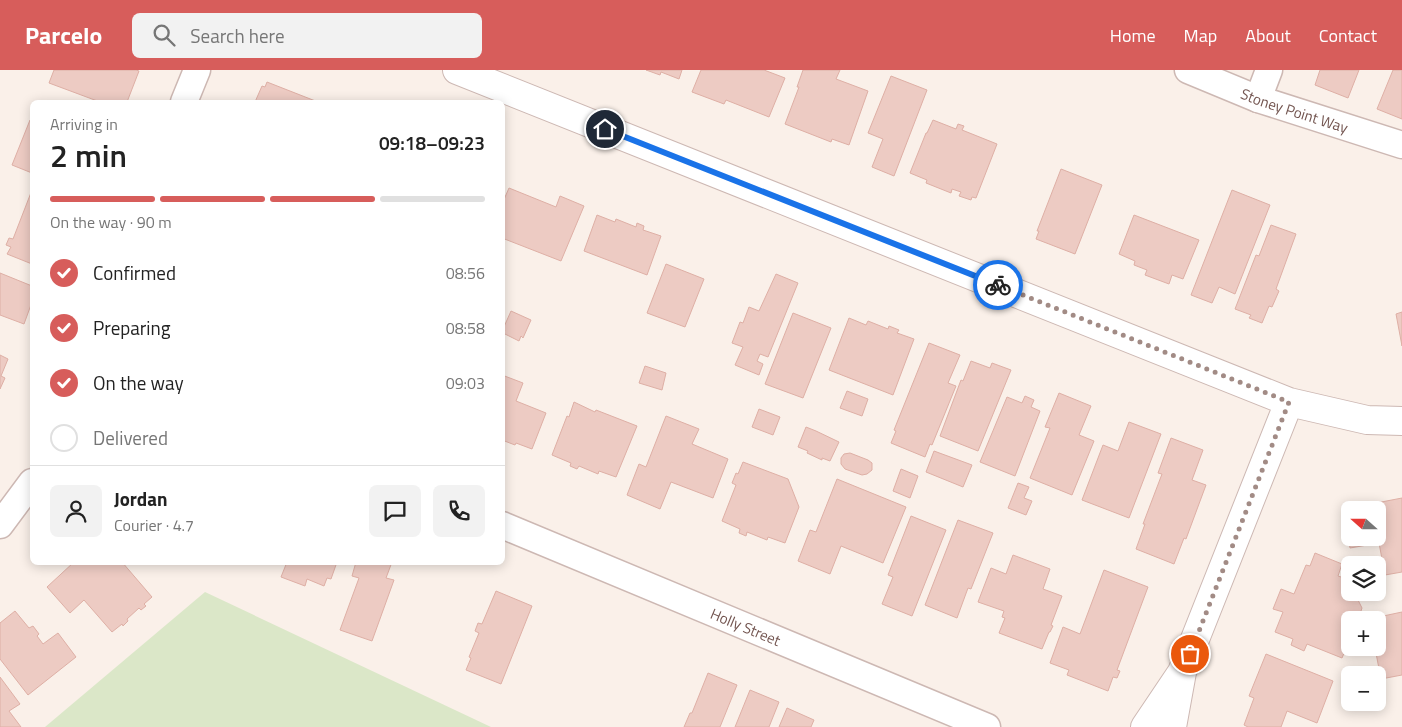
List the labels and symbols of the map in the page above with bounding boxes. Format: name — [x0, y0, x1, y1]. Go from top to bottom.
street label: Stoney Point Way — [1237, 82, 1351, 139]
pin — [584, 108, 626, 150]
courier — [973, 260, 1023, 310]
north arrow — [1341, 501, 1386, 546]
street label: Holly Street — [707, 602, 785, 652]
pin — [1169, 633, 1211, 675]

